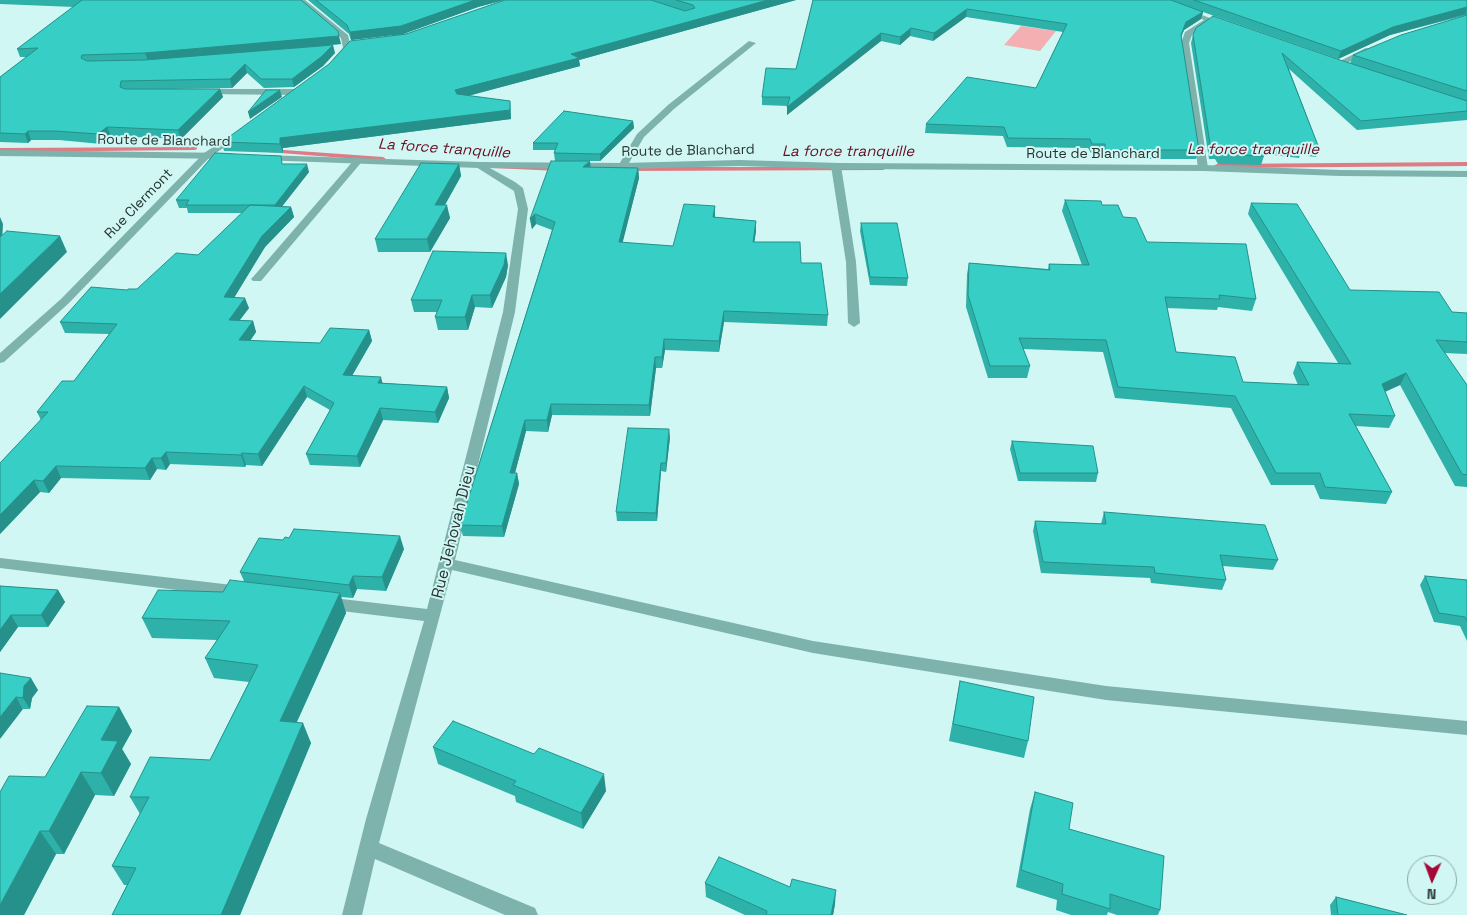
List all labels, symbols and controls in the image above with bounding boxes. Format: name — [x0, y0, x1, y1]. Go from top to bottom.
street label: Route de Blanchard — [97, 131, 231, 151]
water label: La force tranquille — [377, 135, 511, 163]
street label: Route de Blanchard — [621, 141, 755, 161]
water label: La force tranquille — [1187, 141, 1319, 159]
water label: La force tranquille — [782, 143, 914, 161]
street label: Route de Blanchard — [1026, 146, 1160, 162]
street label: Rue Clermont — [101, 166, 177, 242]
street label: Rue Jehovah Dieu — [428, 463, 480, 601]
north arrow — [1407, 855, 1457, 905]
text: N — [1427, 885, 1437, 903]

